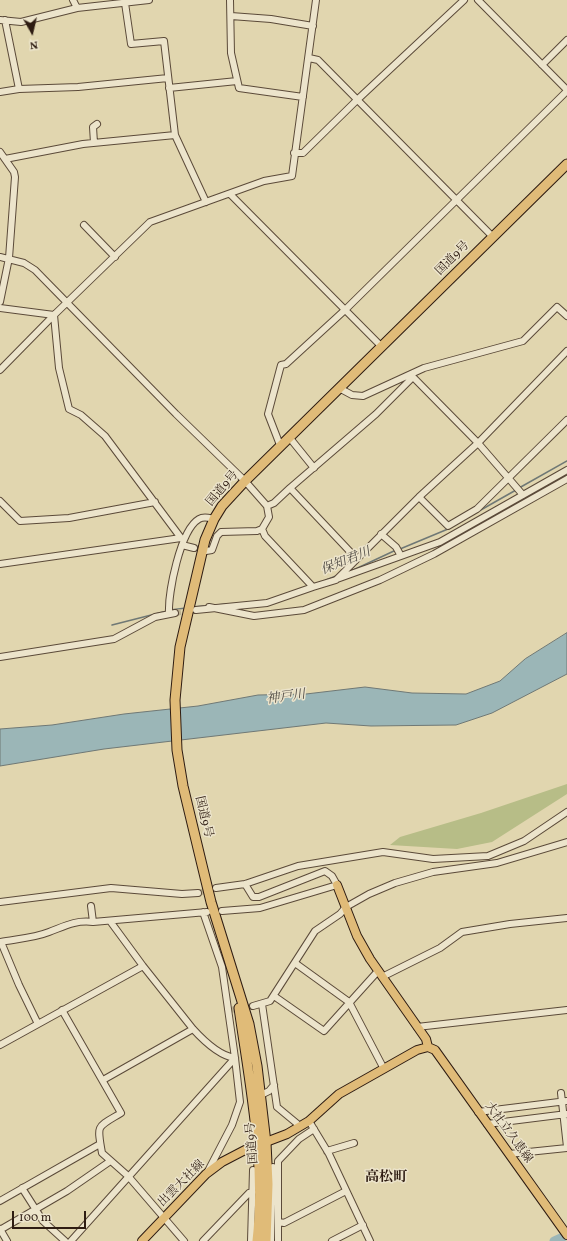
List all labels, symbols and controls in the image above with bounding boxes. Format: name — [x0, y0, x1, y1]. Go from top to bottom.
north arrow — [12, 12, 52, 52]
text: N — [29, 36, 39, 52]
street label: 国道9号 — [433, 239, 473, 279]
street label: 国道9号 — [204, 468, 242, 510]
water label: 保知君川 — [319, 545, 373, 579]
water label: 神戸川 — [266, 688, 306, 708]
street label: 国道9号 — [191, 795, 215, 839]
street label: 大社立久恵線 — [481, 1100, 535, 1166]
street label: 国道9号 — [244, 1121, 262, 1165]
street label: 出雲大社線 — [156, 1158, 208, 1210]
district label: 高松町 — [365, 1170, 407, 1186]
scale bar — [14, 1203, 88, 1229]
text: 100 m — [19, 1210, 51, 1226]

